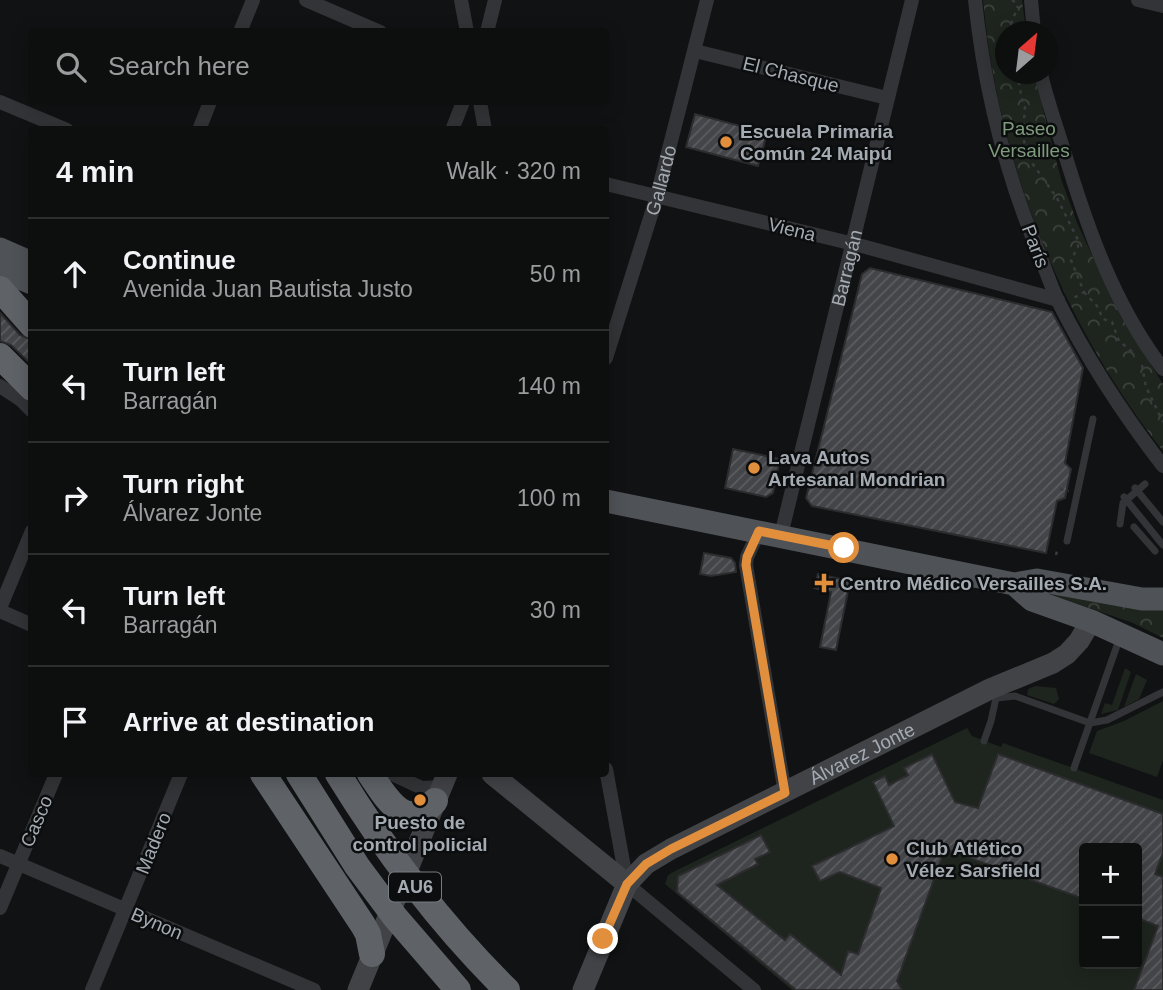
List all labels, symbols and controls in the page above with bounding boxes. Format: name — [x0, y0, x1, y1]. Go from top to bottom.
north arrow — [995, 21, 1058, 84]
search box — [28, 28, 609, 105]
icon: search — [52, 48, 90, 86]
text: Search here — [108, 51, 250, 81]
street label: El Chasque — [741, 52, 841, 97]
park label: Paseo Versailles — [988, 118, 1070, 161]
place label: Escuela Primaria Común 24 Maipú — [740, 121, 894, 164]
marker: Escuela Primaria Común 24 Maipú — [718, 134, 734, 150]
street label: Gallardo — [642, 143, 681, 218]
text: 4 min — [56, 155, 134, 188]
text: Walk · 320 m — [446, 158, 581, 184]
street label: Viena — [766, 213, 818, 246]
street label: París — [1018, 222, 1053, 271]
street label: Barragán — [827, 228, 866, 309]
text: Continue — [123, 245, 236, 275]
icon: ahead — [56, 255, 94, 293]
text: 50 m — [530, 261, 581, 287]
text: Avenida Juan Bautista Justo — [123, 276, 413, 302]
text: Turn left — [123, 357, 225, 387]
icon: left — [56, 367, 94, 405]
text: 140 m — [517, 373, 581, 399]
text: Barragán — [123, 388, 218, 414]
place label: Lava Autos Artesanal Mondrian — [768, 447, 945, 490]
marker: Lava Autos Artesanal Mondrian — [746, 460, 762, 476]
text: Turn right — [123, 469, 244, 499]
icon: right — [56, 479, 94, 517]
text: 100 m — [517, 485, 581, 511]
text: Álvarez Jonte — [123, 500, 262, 526]
route start — [828, 532, 859, 563]
marker: Centro Médico Versailles S.A. — [814, 573, 834, 593]
place label: Centro Médico Versailles S.A. — [840, 573, 1107, 594]
text: Turn left — [123, 581, 225, 611]
icon: left — [56, 591, 94, 629]
text: 30 m — [530, 597, 581, 623]
text: Barragán — [123, 612, 218, 638]
icon: arrive — [56, 703, 94, 741]
text: Arrive at destination — [123, 707, 374, 737]
street label: Álvarez Jonte — [806, 719, 918, 789]
street label: Casco — [16, 792, 57, 850]
marker: Puesto de control policial — [412, 792, 428, 808]
street label: Madero — [132, 809, 175, 877]
place label: Puesto de control policial — [352, 812, 488, 855]
place label: Club Atlético Vélez Sarsfield — [906, 838, 1040, 881]
map controls — [1079, 843, 1142, 969]
button: + — [1079, 843, 1142, 906]
marker: Club Atlético Vélez Sarsfield — [884, 851, 900, 867]
road number: AU6 — [389, 872, 441, 902]
street label: Bynon — [128, 903, 186, 944]
button: − — [1079, 906, 1142, 969]
route end — [587, 923, 618, 954]

